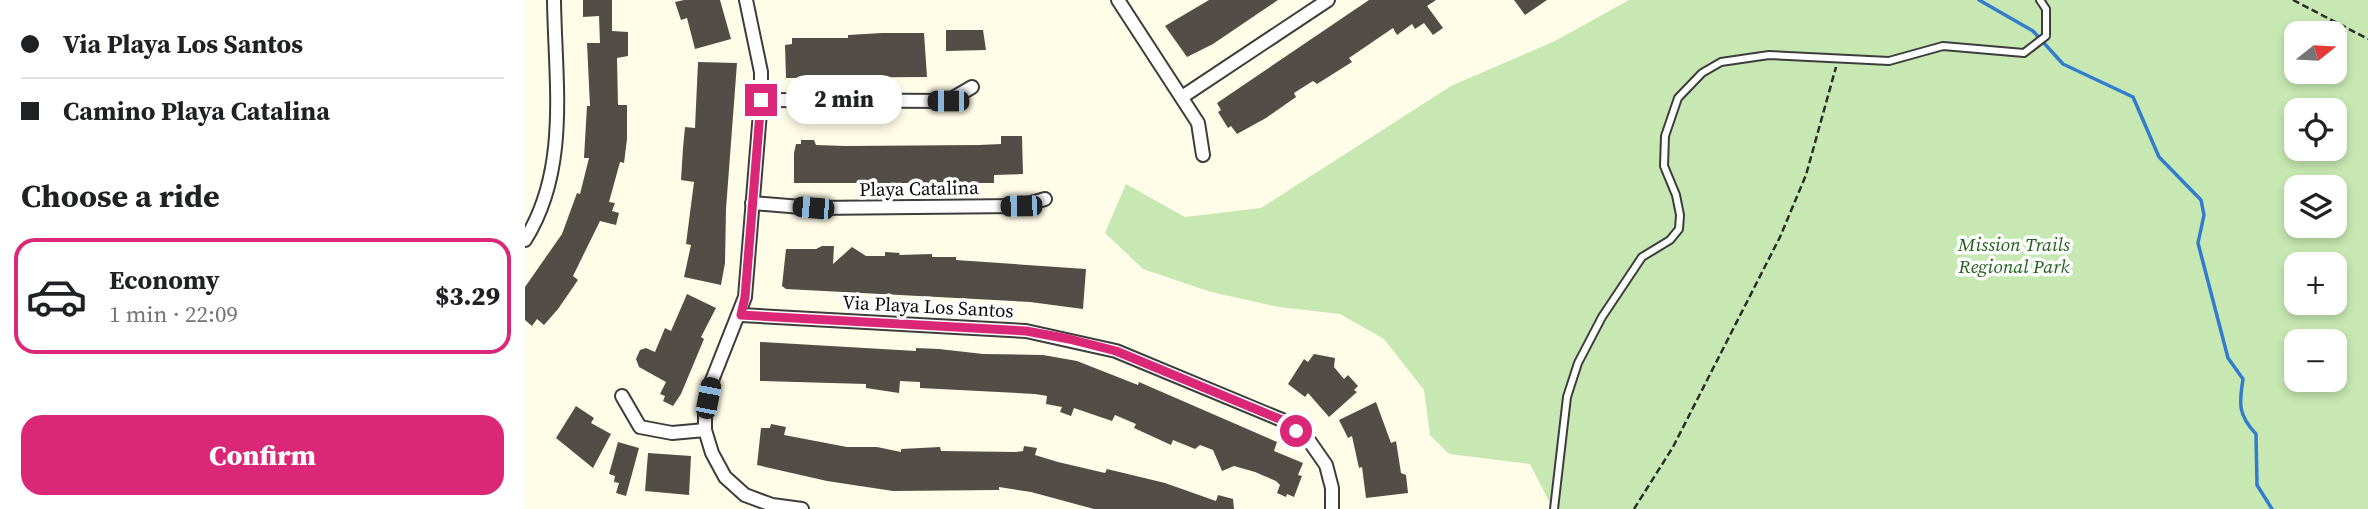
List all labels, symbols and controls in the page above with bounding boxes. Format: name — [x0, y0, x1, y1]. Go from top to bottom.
north arrow — [2284, 21, 2347, 84]
map controls — [2284, 21, 2347, 392]
text: Via Playa Los Santos — [63, 26, 303, 62]
callout: 2 min — [785, 76, 901, 124]
text: 2 min — [814, 83, 874, 115]
route end — [745, 84, 777, 116]
car — [928, 91, 970, 112]
text: Camino Playa Catalina — [63, 93, 330, 129]
button: locate — [2284, 98, 2347, 161]
text: Choose a ride — [21, 174, 220, 218]
street label: Playa Catalina — [859, 174, 979, 202]
button: layers — [2284, 175, 2347, 238]
car — [1000, 195, 1043, 217]
car — [792, 196, 835, 220]
park label: Mission Trails Regional Park — [1957, 231, 2070, 279]
button: + — [2284, 252, 2347, 315]
text: Economy — [109, 262, 220, 298]
icon: car — [25, 265, 88, 328]
text: $3.29 — [435, 278, 500, 314]
street label: Via Playa Los Santos — [842, 289, 1014, 323]
text: 1 min · 22:09 — [109, 298, 238, 330]
button: − — [2284, 329, 2347, 392]
car — [694, 375, 723, 421]
button: Confirm — [21, 415, 504, 495]
route start — [1280, 415, 1312, 447]

